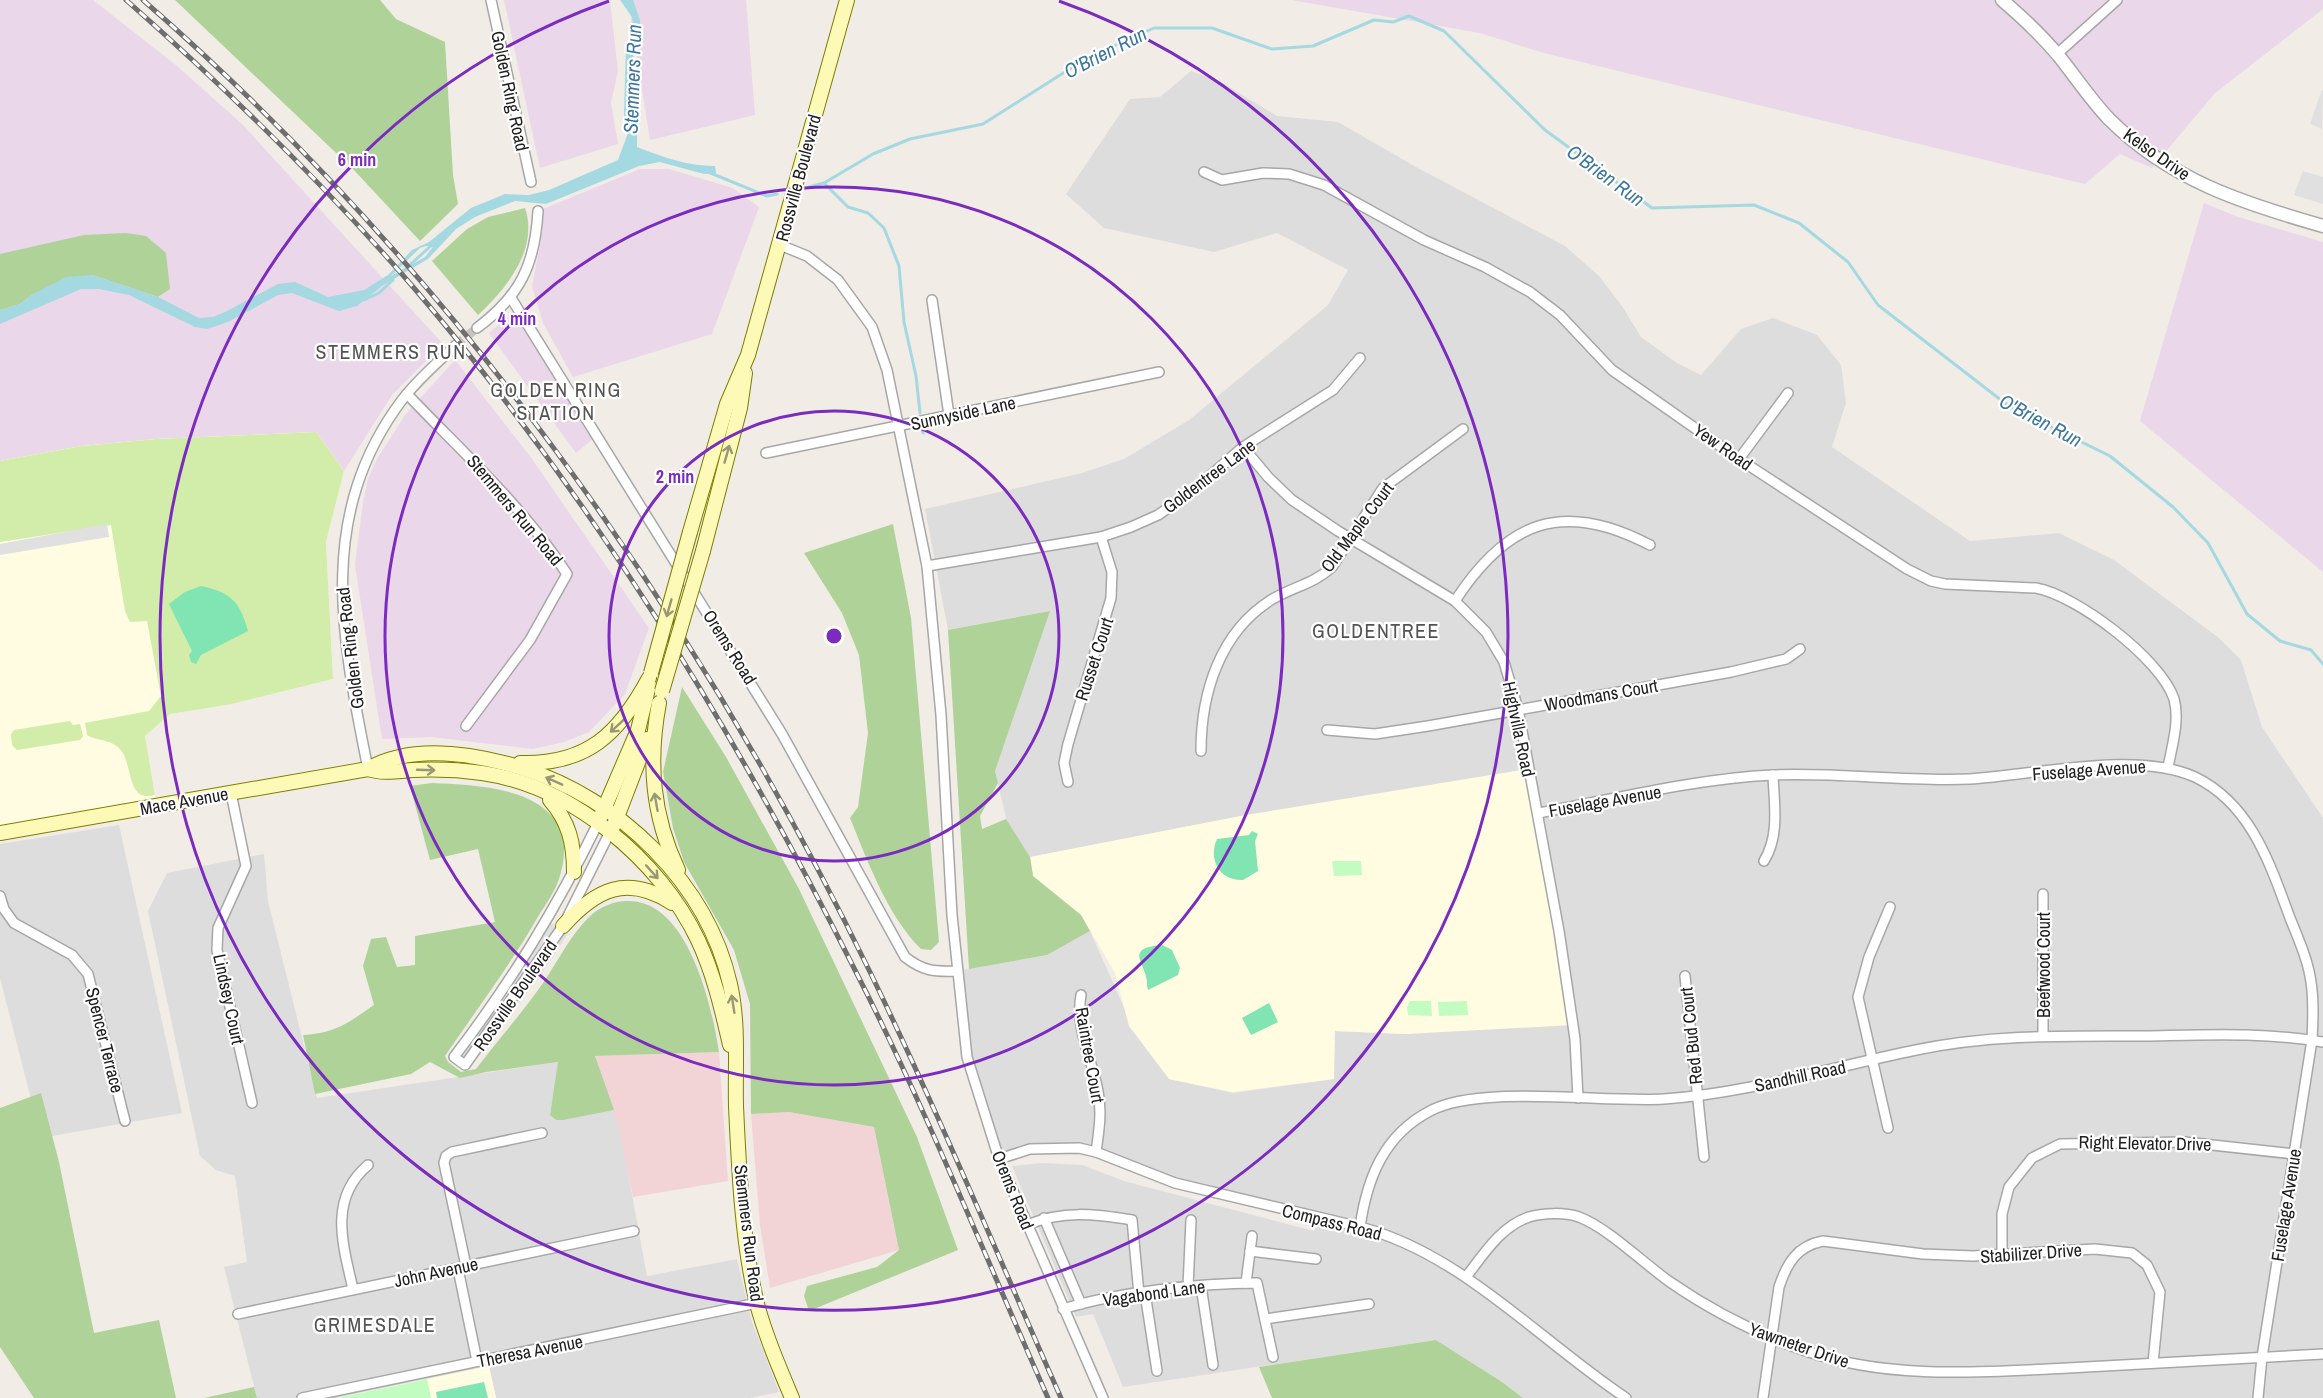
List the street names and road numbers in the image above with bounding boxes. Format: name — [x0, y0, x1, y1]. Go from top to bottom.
street label: Golden Ring Road — [485, 29, 535, 153]
street label: Rossville Boulevard — [769, 112, 827, 244]
street label: Kelso Drive — [2119, 122, 2195, 186]
street label: Sunnyside Lane — [908, 390, 1018, 436]
street label: Yew Road — [1688, 418, 1758, 476]
street label: Goldentree Lane — [1158, 433, 1260, 519]
street label: Stemmers Run Road — [461, 449, 569, 571]
street label: Old Maple Court — [1315, 477, 1399, 577]
street label: Golden Ring Road — [330, 586, 370, 710]
street label: Orems Road — [697, 605, 763, 689]
street label: Russet Court — [1069, 614, 1119, 704]
street label: Woodmans Court — [1542, 673, 1660, 717]
street label: Highvilla Road — [1497, 679, 1541, 779]
street label: Fuselage Avenue — [2031, 754, 2147, 786]
street label: Fuselage Avenue — [1547, 779, 1663, 823]
street label: Mace Avenue — [138, 781, 230, 821]
street label: Beefwood Court — [2031, 912, 2056, 1018]
street label: Rossville Boulevard — [467, 934, 563, 1056]
street label: Lindsey Court — [207, 951, 251, 1047]
street label: Spencer Terrace — [80, 985, 130, 1095]
street label: Red Bud Court — [1673, 986, 1709, 1086]
street label: Raintree Court — [1069, 1005, 1111, 1105]
street label: Sandhill Road — [1752, 1054, 1848, 1098]
street label: Right Elevator Drive — [2078, 1129, 2212, 1157]
street label: Orems Road — [986, 1147, 1040, 1233]
street label: Fuselage Avenue — [2265, 1147, 2307, 1263]
street label: Stemmers Run Road — [728, 1163, 770, 1303]
street label: Compass Road — [1280, 1198, 1384, 1246]
street label: Stabilizer Drive — [1979, 1237, 2083, 1269]
street label: John Avenue — [392, 1251, 480, 1293]
street label: Vagabond Lane — [1101, 1273, 1207, 1313]
street label: Yawmeter Drive — [1745, 1316, 1853, 1374]
street label: Theresa Avenue — [475, 1328, 585, 1374]

